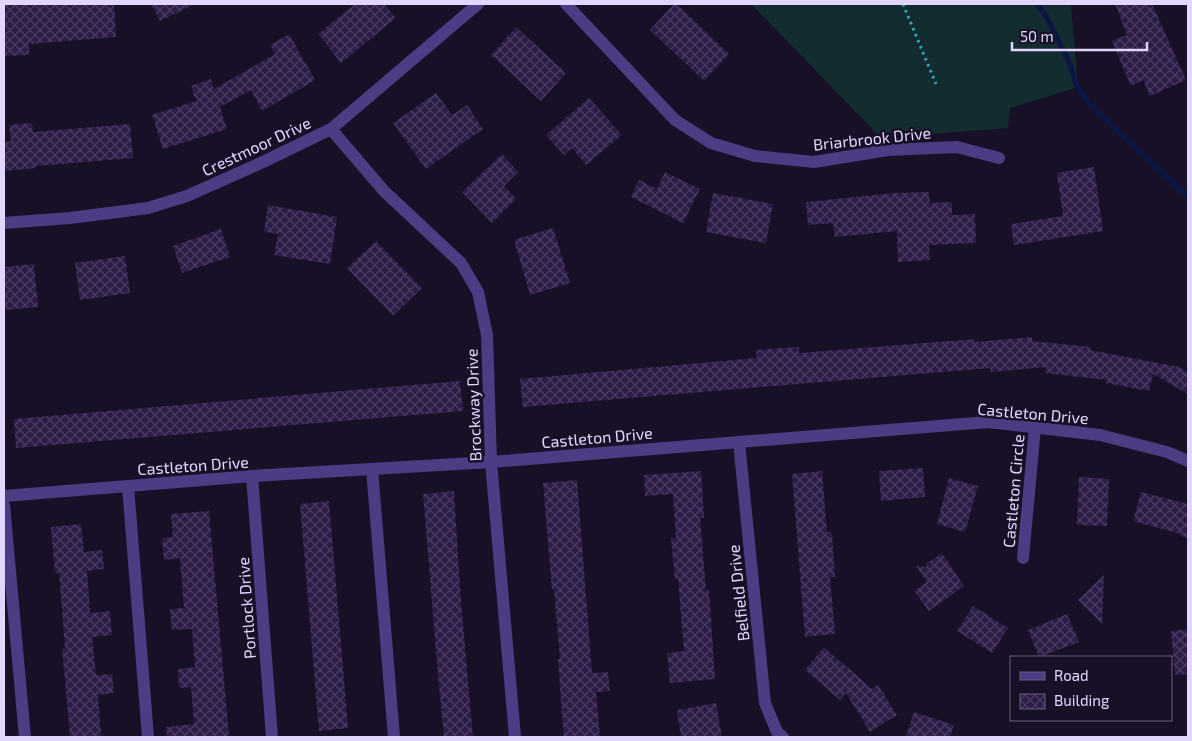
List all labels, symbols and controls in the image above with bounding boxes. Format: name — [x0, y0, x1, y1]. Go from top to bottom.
scale bar — [1012, 20, 1147, 52]
text: 50 m — [1020, 27, 1054, 45]
street label: Crestmoor Drive — [199, 112, 313, 180]
street label: Briarbrook Drive — [812, 122, 932, 154]
street label: Brockway Drive — [462, 348, 484, 462]
street label: Castleton Drive — [977, 399, 1089, 427]
street label: Castleton Drive — [541, 423, 653, 451]
street label: Castleton Circle — [999, 433, 1027, 549]
street label: Castleton Drive — [137, 452, 249, 478]
street label: Belfield Drive — [723, 544, 753, 642]
street label: Portlock Drive — [233, 556, 259, 660]
legend — [1010, 656, 1172, 721]
text: Road — [1054, 666, 1089, 684]
text: Building — [1054, 691, 1110, 709]

